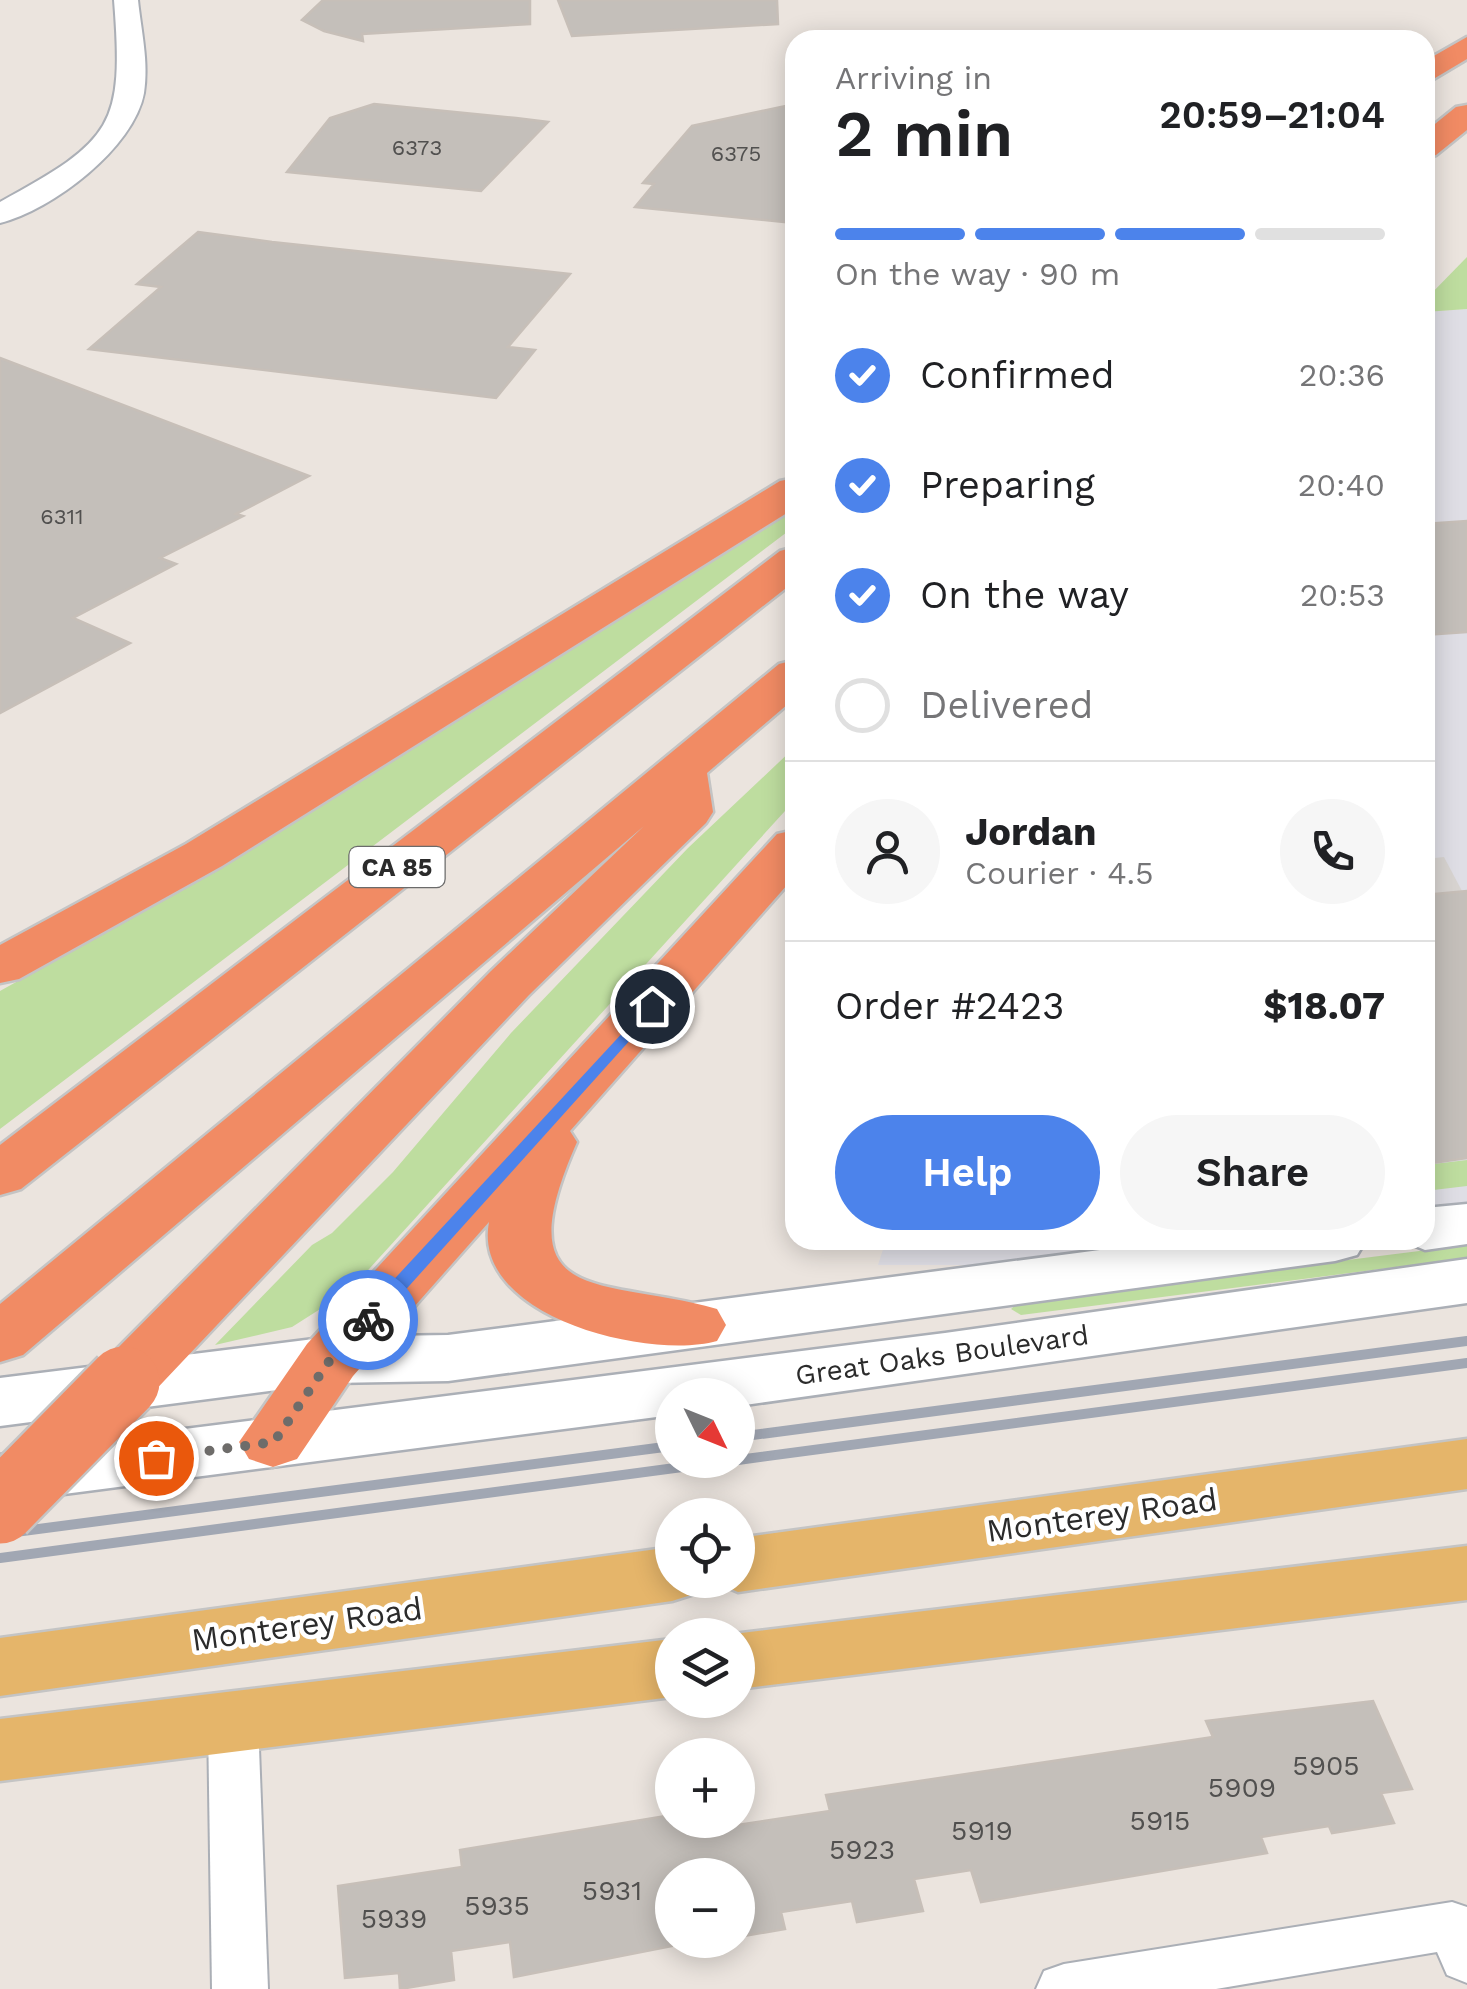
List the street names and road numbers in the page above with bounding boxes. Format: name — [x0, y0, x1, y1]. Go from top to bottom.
road number: CA 85 — [350, 847, 444, 887]
street label: Great Oaks Boulevard — [793, 1318, 1091, 1392]
street label: Monterey Road — [984, 1480, 1220, 1550]
street label: Monterey Road — [189, 1589, 425, 1659]

